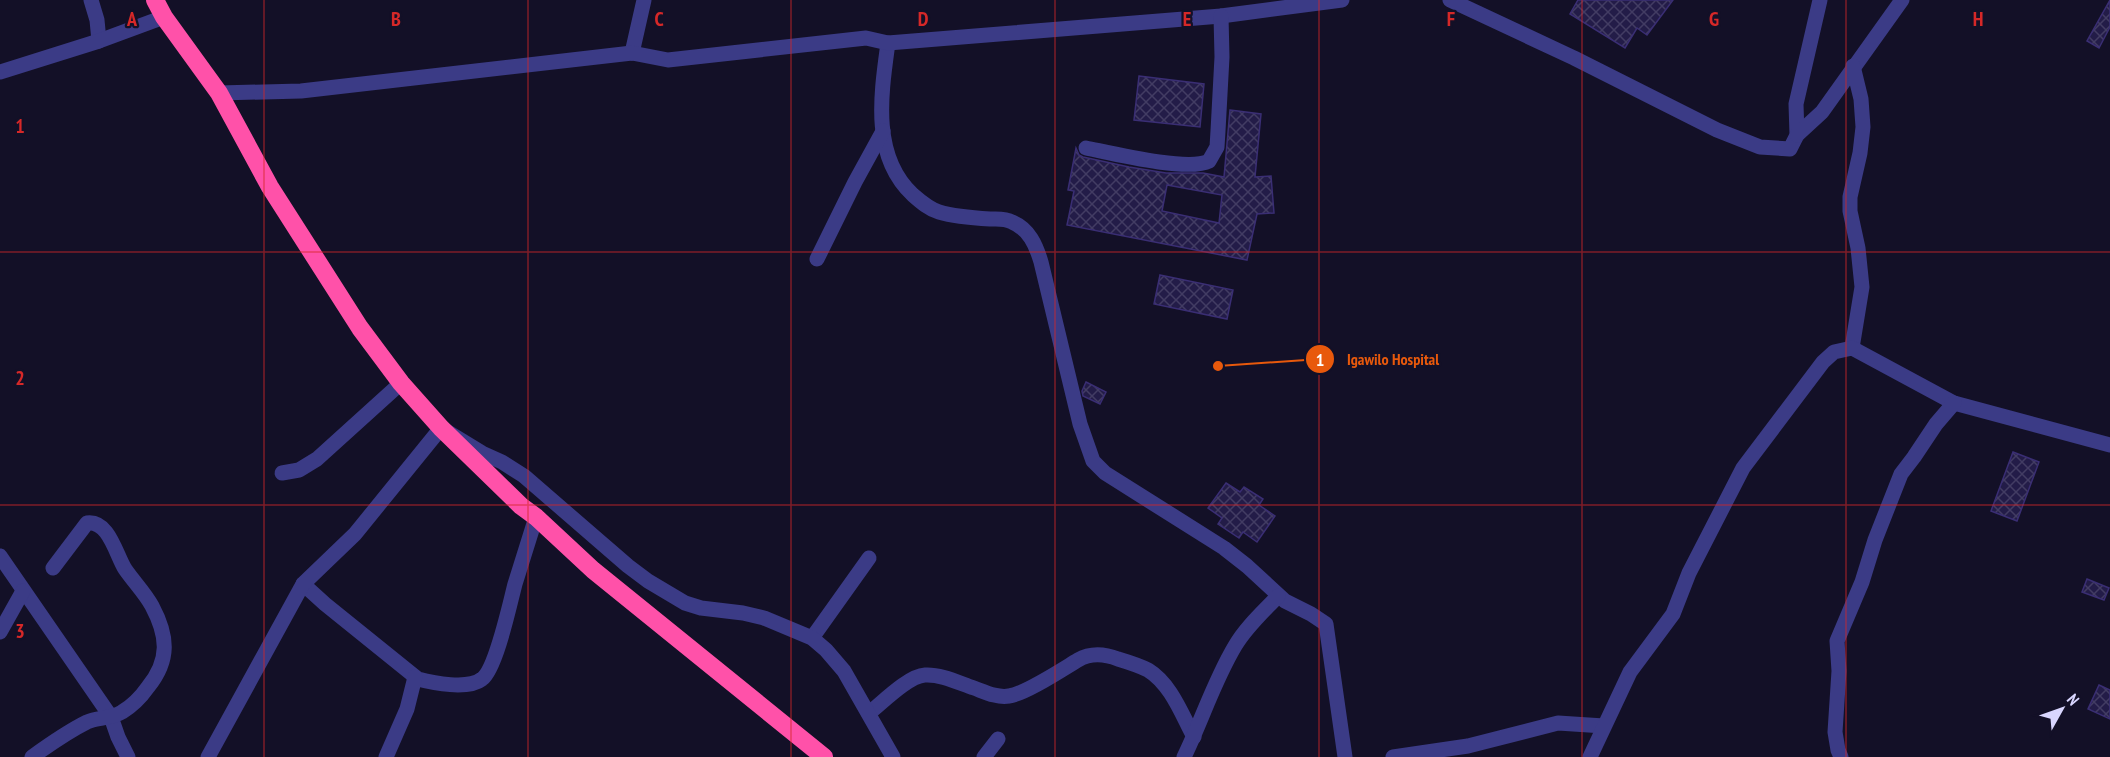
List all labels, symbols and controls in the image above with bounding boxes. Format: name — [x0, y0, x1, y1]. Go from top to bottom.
text: A — [126, 6, 138, 32]
text: B — [391, 6, 401, 32]
text: C — [654, 6, 664, 32]
text: D — [918, 6, 929, 32]
text: E — [1183, 6, 1191, 32]
text: F — [1447, 6, 1455, 32]
text: G — [1709, 6, 1719, 32]
text: H — [1973, 6, 1983, 32]
text: 1 — [15, 113, 25, 139]
callout: Igawilo Hospital — [1305, 342, 1451, 376]
text: 1 — [1316, 348, 1324, 371]
text: Igawilo Hospital — [1347, 349, 1439, 369]
text: 2 — [15, 365, 25, 391]
text: 3 — [15, 618, 25, 644]
north arrow — [2032, 679, 2092, 739]
text: N — [2063, 690, 2084, 709]

